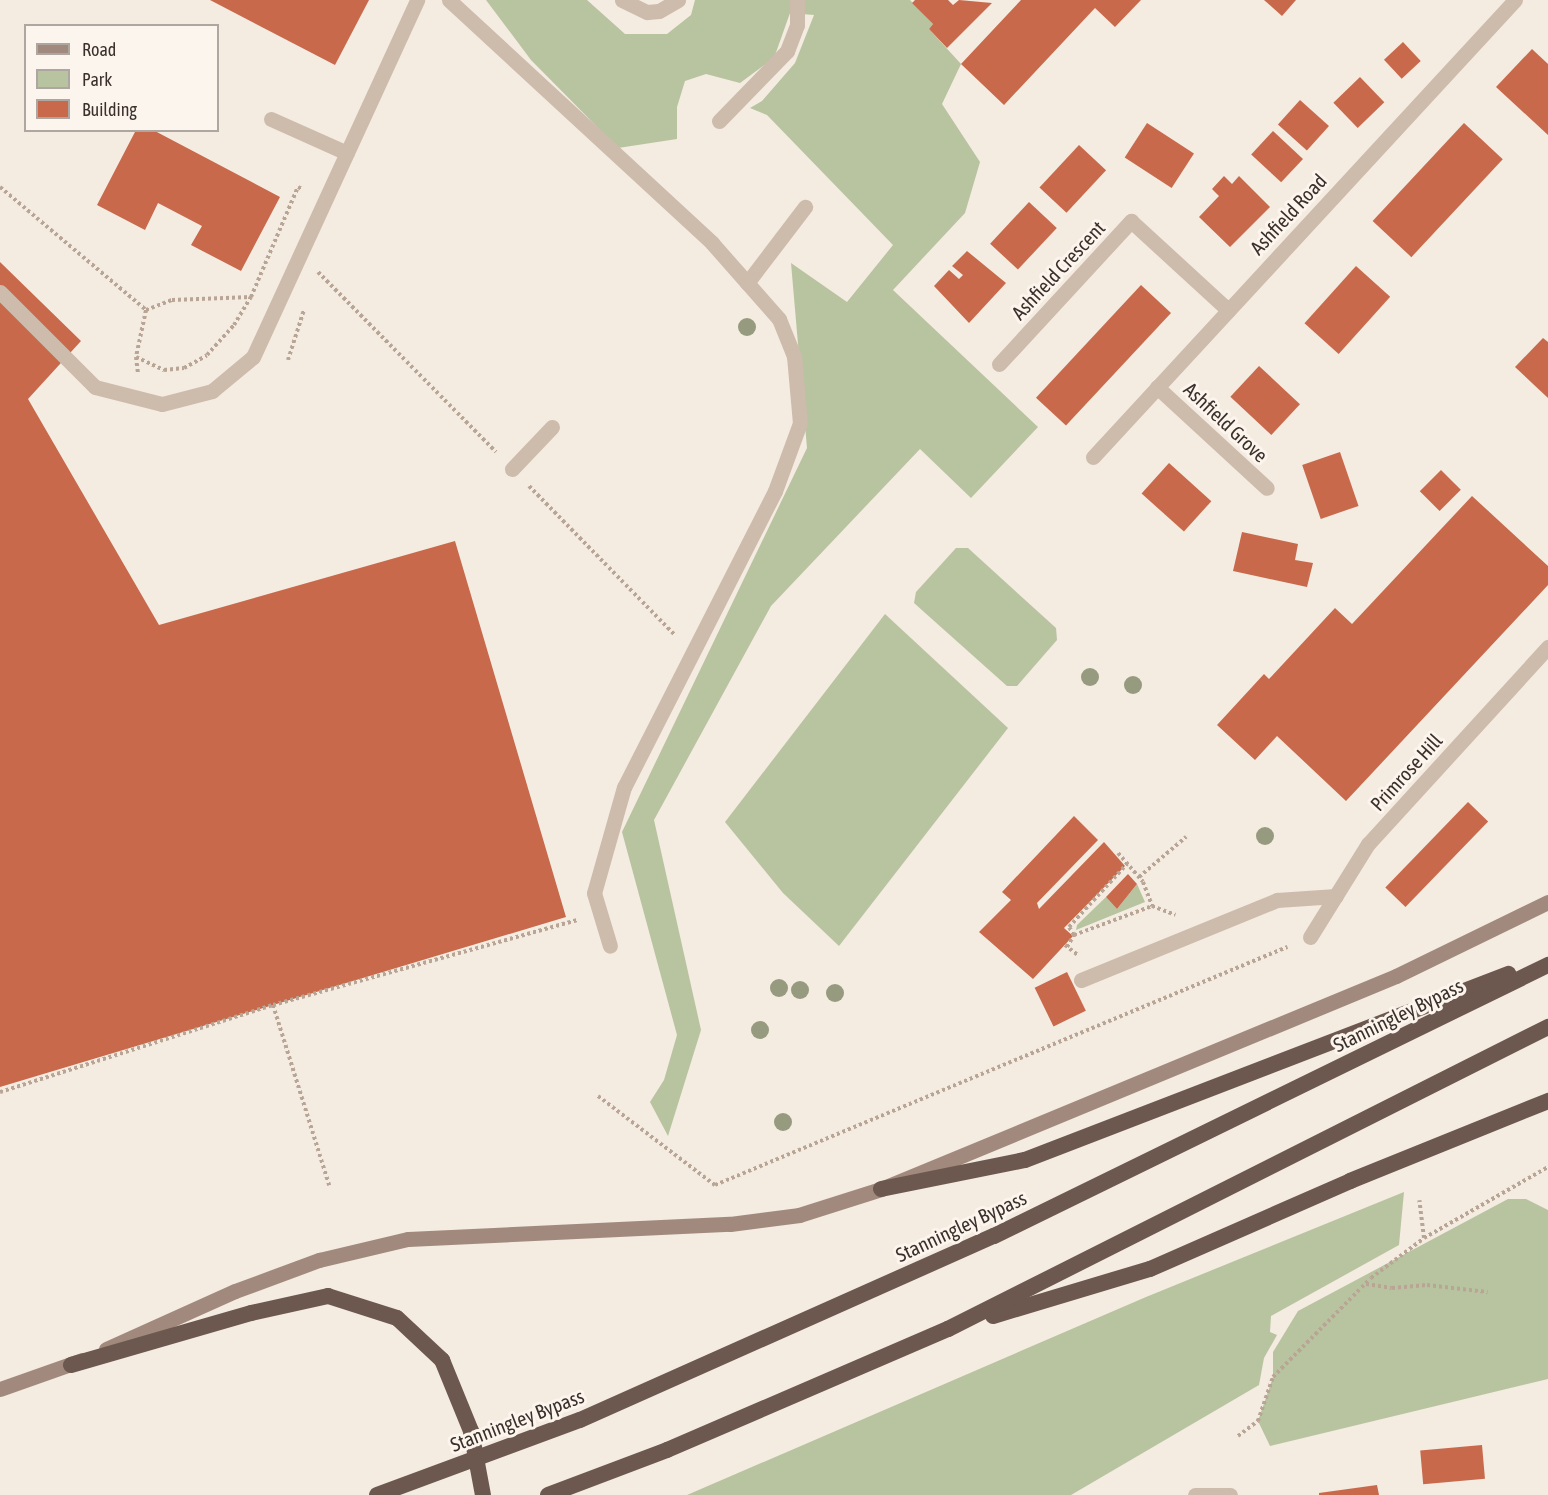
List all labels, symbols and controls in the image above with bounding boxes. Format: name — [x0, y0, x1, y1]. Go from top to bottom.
legend — [24, 24, 219, 132]
text: Road — [82, 39, 116, 60]
text: Park — [82, 69, 112, 90]
text: Building — [82, 99, 137, 120]
street label: Ashfield Road — [1245, 169, 1331, 259]
street label: Ashfield Crescent — [1006, 216, 1110, 324]
street label: Ashfield Grove — [1179, 377, 1273, 467]
street label: Primrose Hill — [1365, 728, 1447, 816]
street label: Stanningley Bypass — [1329, 973, 1467, 1057]
street label: Stanningley Bypass — [892, 1185, 1030, 1267]
street label: Stanningley Bypass — [447, 1383, 587, 1457]

